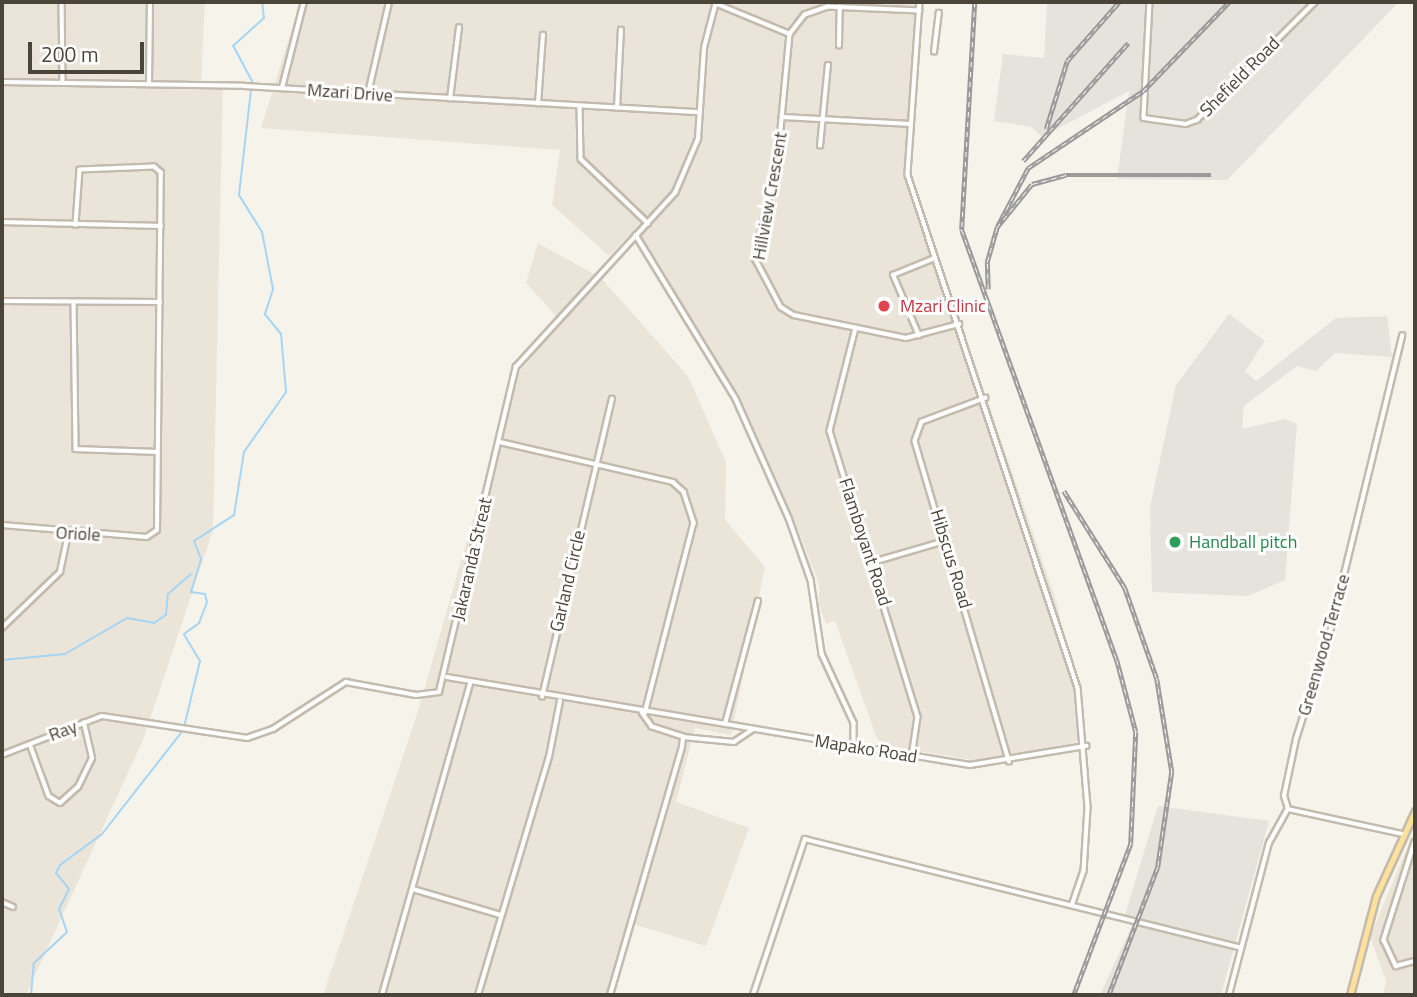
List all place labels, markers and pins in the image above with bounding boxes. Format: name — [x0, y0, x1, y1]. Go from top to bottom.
place label: Mzari Clinic — [900, 295, 986, 317]
marker: Mzari Clinic — [874, 296, 894, 316]
place label: Handball pitch — [1189, 531, 1297, 553]
marker: Handball pitch — [1167, 534, 1183, 550]

